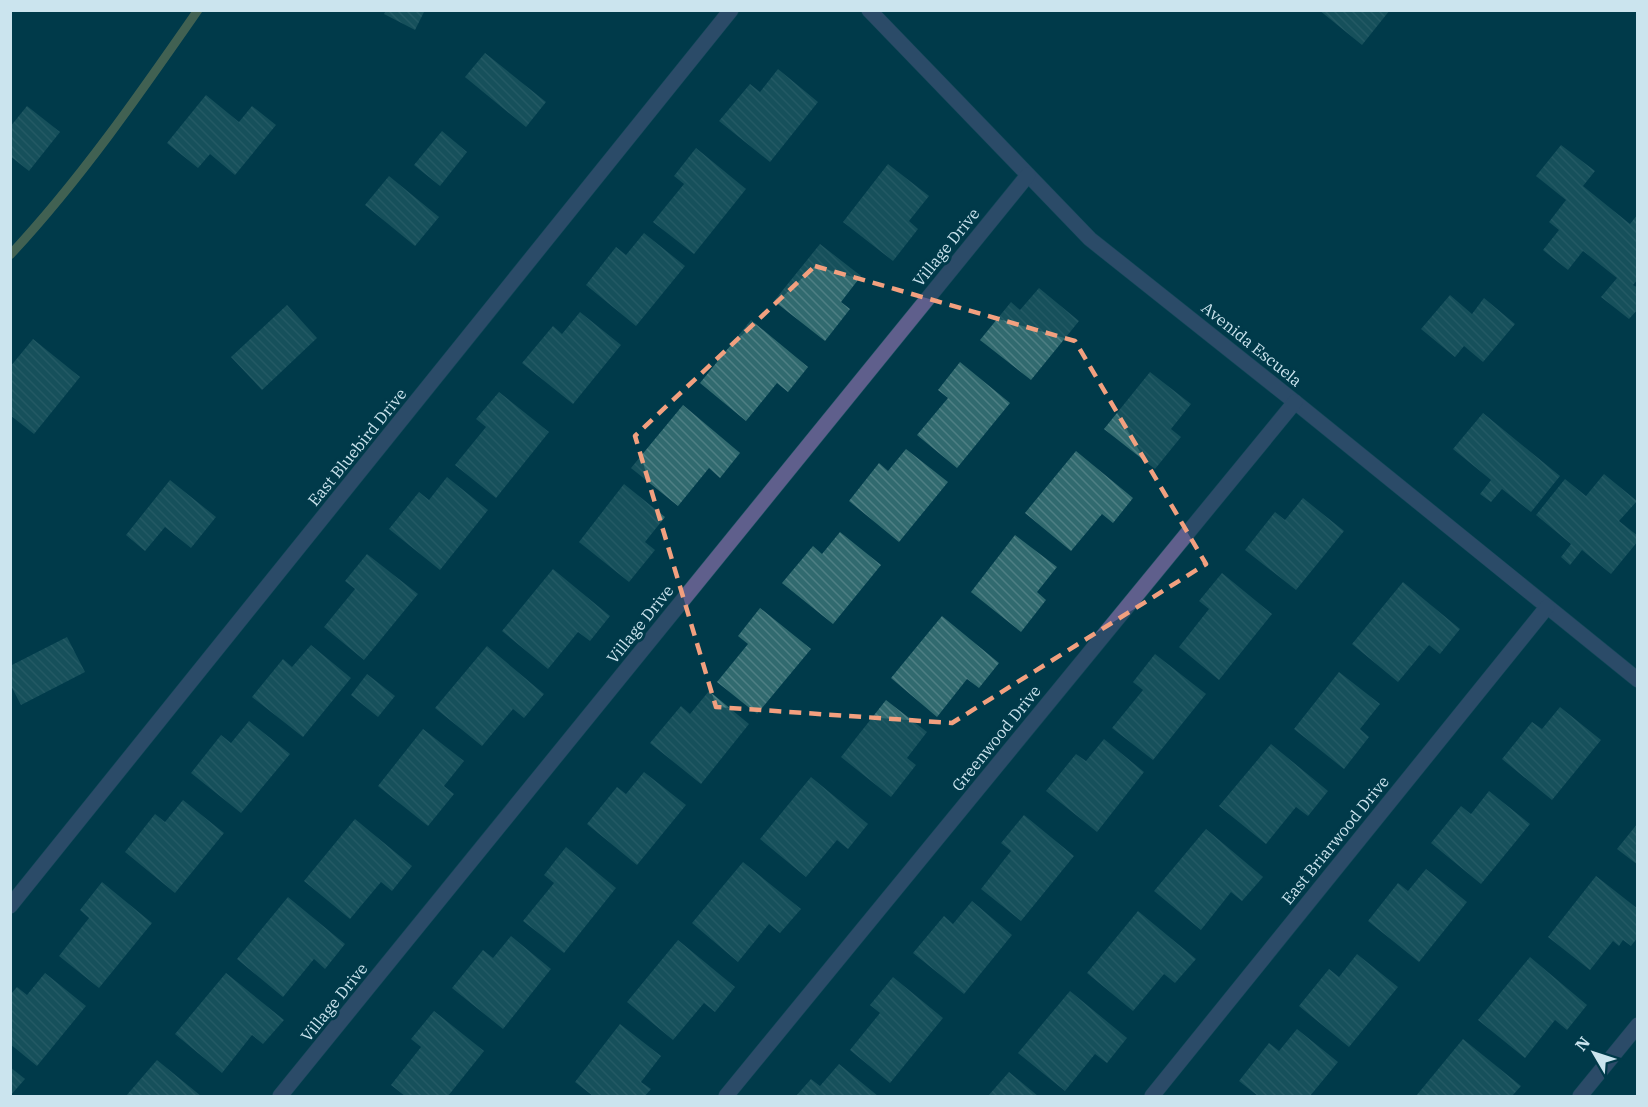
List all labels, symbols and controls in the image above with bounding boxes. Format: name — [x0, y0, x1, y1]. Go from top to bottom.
street label: Village Drive — [908, 204, 984, 290]
street label: Avenida Escuela — [1198, 297, 1306, 391]
street label: East Bluebird Drive — [303, 384, 411, 510]
street label: Village Drive — [602, 581, 678, 667]
street label: Greenwood Drive — [947, 681, 1045, 795]
street label: East Briarwood Drive — [1277, 772, 1393, 908]
street label: Village Drive — [296, 959, 372, 1045]
north arrow — [1564, 1023, 1624, 1083]
text: N — [1571, 1032, 1594, 1055]

